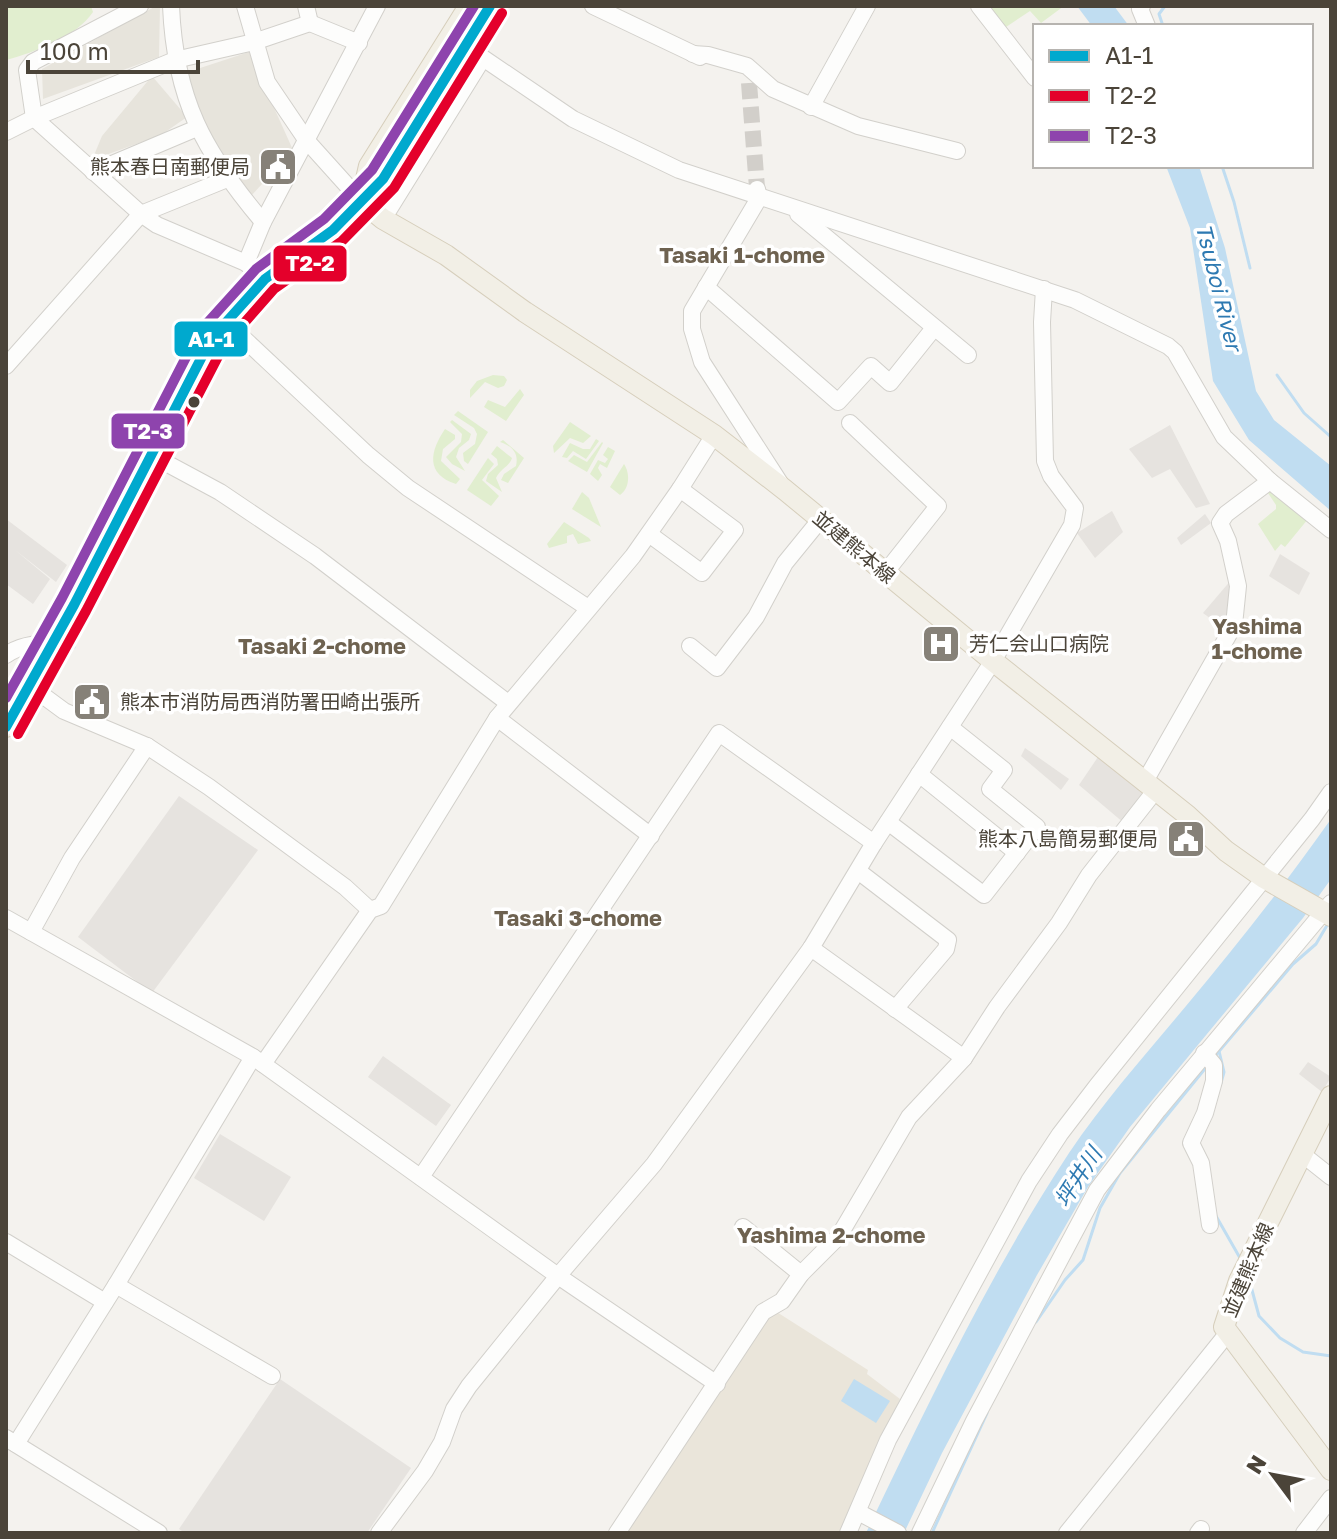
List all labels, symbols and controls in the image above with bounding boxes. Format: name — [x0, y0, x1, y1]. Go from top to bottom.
scale bar — [28, 24, 198, 74]
legend — [1033, 24, 1313, 168]
text: 100 m — [40, 36, 109, 65]
text: A1-1 — [1105, 40, 1153, 69]
text: T2-2 — [1105, 80, 1157, 109]
text: T2-3 — [1105, 120, 1157, 149]
public building icon: 熊本春日南郵便局 — [257, 146, 299, 188]
place label: 熊本春日南郵便局 — [90, 154, 250, 178]
water label: Tsuboi River — [1191, 221, 1249, 356]
district label: Tasaki 1-chome — [659, 241, 825, 268]
line badge: T2-2 — [272, 244, 348, 283]
text: T2-2 — [285, 249, 335, 276]
line badge: A1-1 — [173, 320, 249, 358]
text: A1-1 — [188, 325, 234, 352]
unlabelled marker — [186, 394, 202, 410]
line badge: T2-3 — [110, 412, 186, 450]
text: T2-3 — [123, 417, 173, 444]
street label: 並建熊本線 — [809, 505, 901, 588]
district label: Yashima 1-chome — [1211, 612, 1303, 664]
hospital icon: 芳仁会山口病院 — [920, 623, 962, 665]
place label: 芳仁会山口病院 — [969, 631, 1109, 655]
district label: Tasaki 2-chome — [238, 632, 406, 659]
public building icon: 熊本市消防局西消防署田崎出張所 — [71, 681, 113, 723]
place label: 熊本市消防局西消防署田崎出張所 — [120, 689, 420, 713]
public building icon: 熊本八島簡易郵便局 — [1165, 818, 1207, 860]
place label: 熊本八島簡易郵便局 — [978, 826, 1158, 850]
district label: Tasaki 3-chome — [494, 904, 662, 931]
water label: 坪井川 — [1048, 1140, 1108, 1212]
street label: 並建熊本線 — [1216, 1219, 1278, 1320]
district label: Yashima 2-chome — [737, 1221, 925, 1248]
north arrow — [1233, 1435, 1313, 1515]
text: N — [1240, 1450, 1271, 1478]

